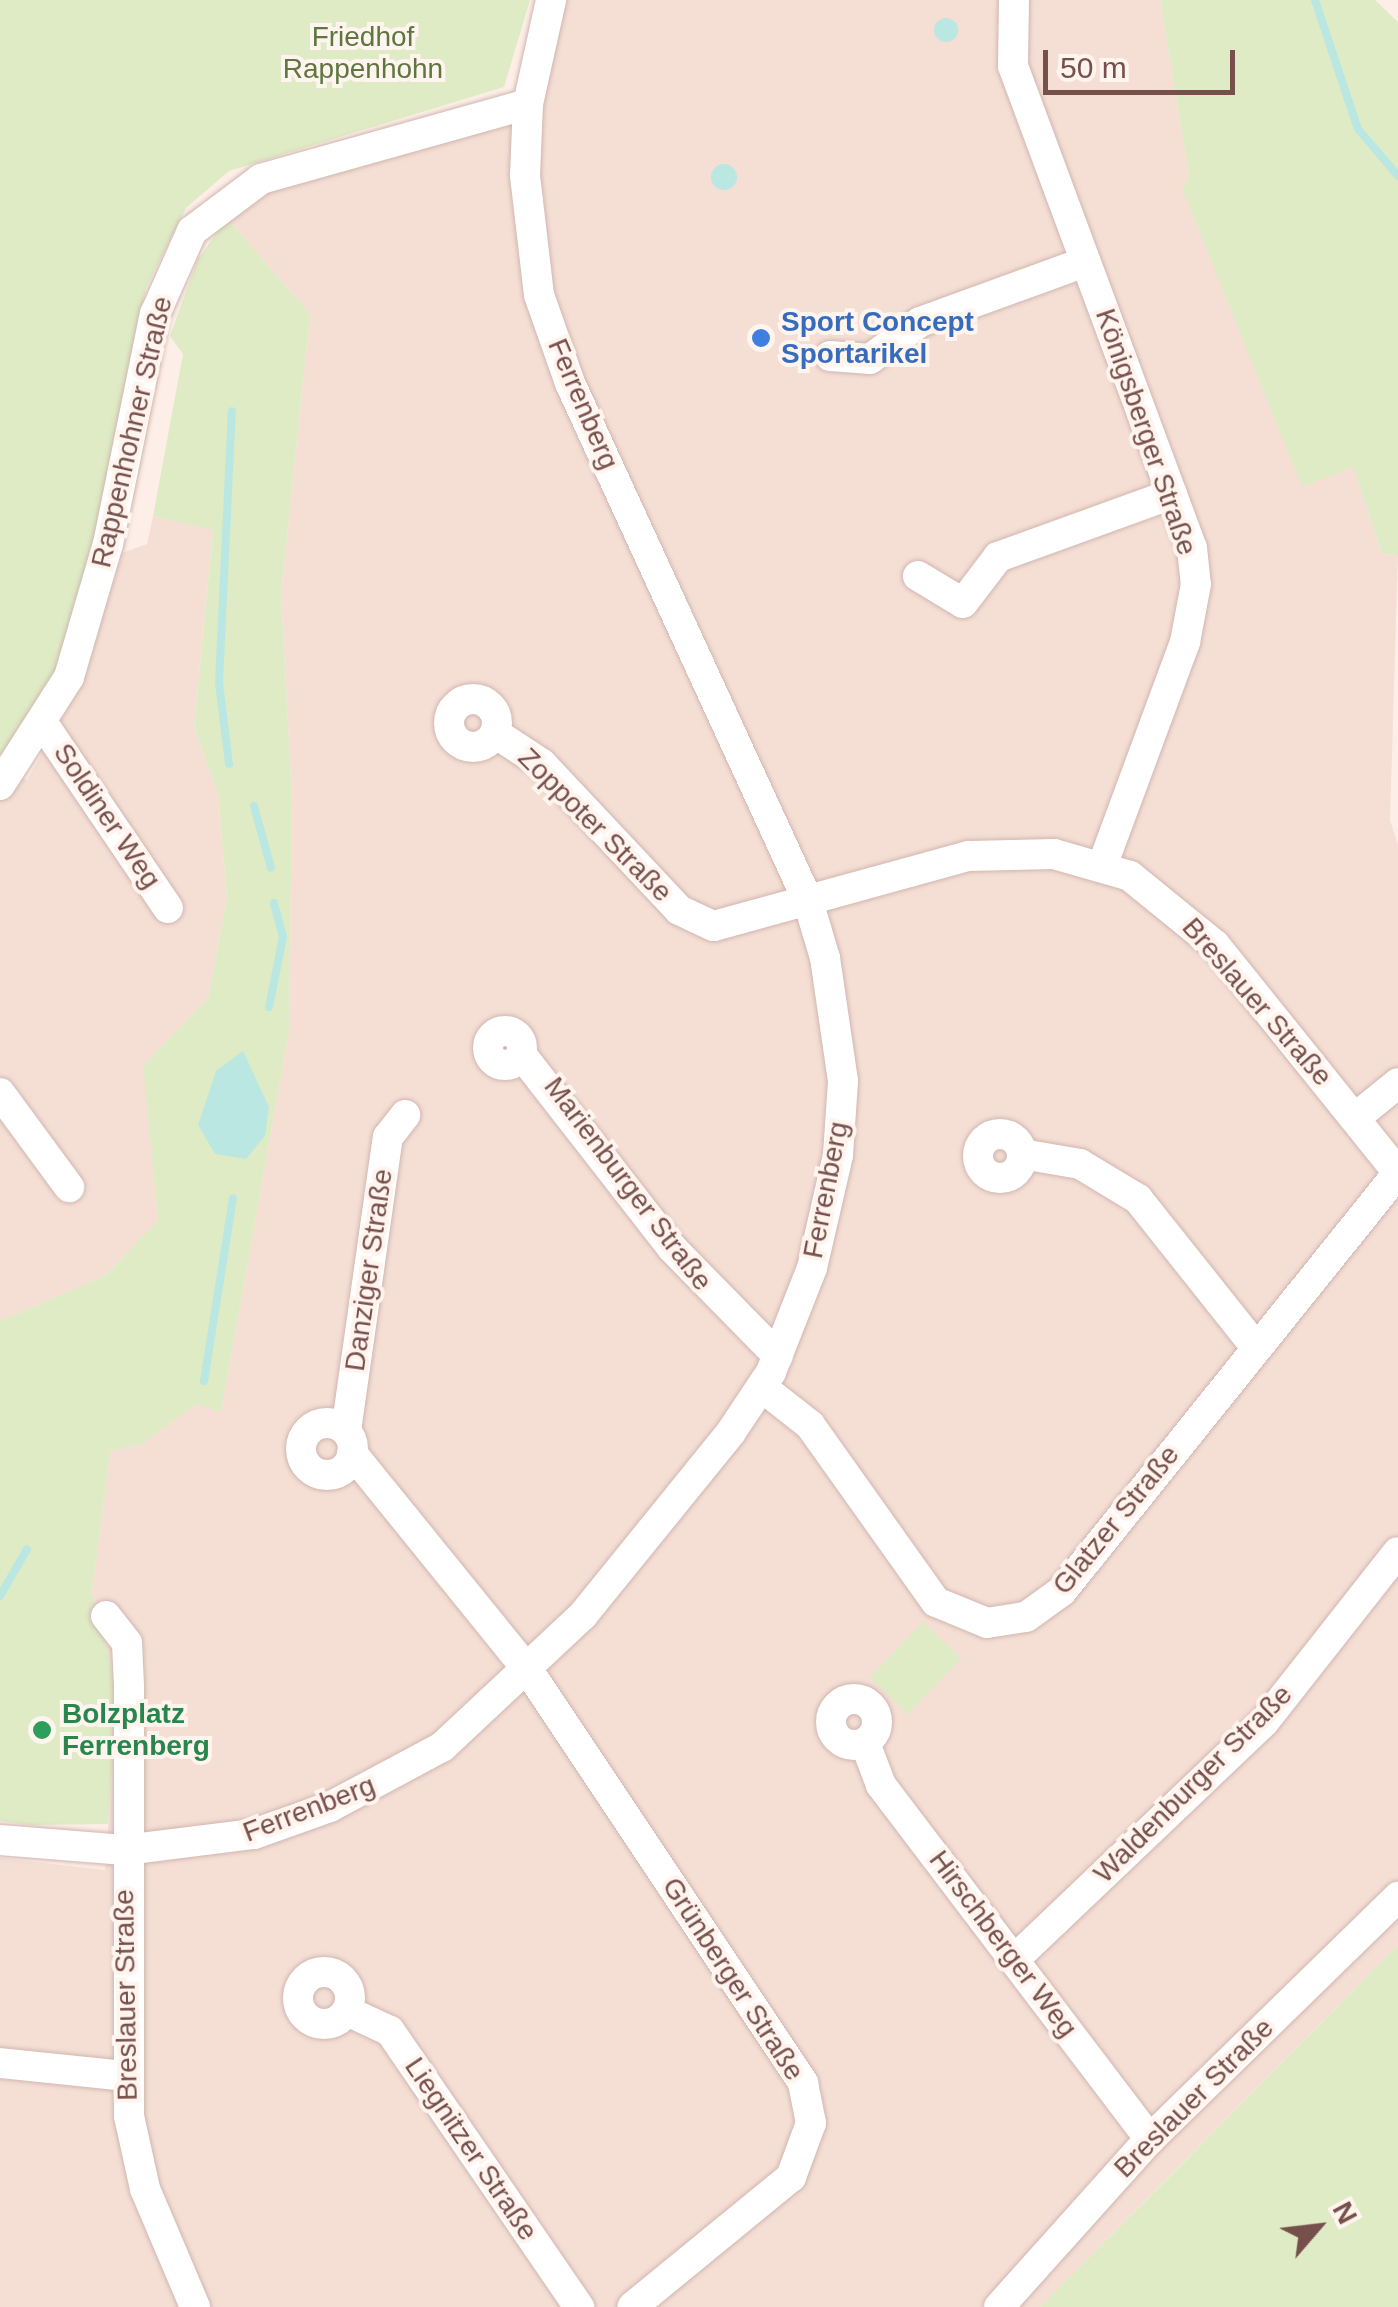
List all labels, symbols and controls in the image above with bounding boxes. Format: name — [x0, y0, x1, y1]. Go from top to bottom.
park label: Friedhof Rappenhohn — [283, 20, 443, 86]
scale bar — [1048, 30, 1240, 92]
text: 50 m — [1060, 51, 1127, 84]
street label: Rappenhohner Straße — [84, 293, 180, 571]
street label: Königsberger Straße — [1088, 304, 1204, 560]
place label: Sport Concept Sportarikel — [781, 305, 974, 371]
marker: Sport Concept Sportarikel — [750, 327, 772, 349]
street label: Ferrenberg — [540, 334, 626, 474]
street label: Soldiner Weg — [46, 737, 168, 895]
street label: Zoppoter Straße — [511, 741, 679, 909]
street label: Breslauer Straße — [1175, 911, 1339, 1093]
street label: Marienburger Straße — [537, 1071, 719, 1297]
street label: Ferrenberg — [796, 1119, 856, 1261]
street label: Danziger Straße — [338, 1167, 400, 1373]
street label: Glatzer Straße — [1046, 1439, 1186, 1601]
street label: Waldenburger Straße — [1087, 1678, 1299, 1890]
place label: Bolzplatz Ferrenberg — [62, 1697, 210, 1763]
marker: Bolzplatz Ferrenberg — [31, 1719, 53, 1741]
street label: Ferrenberg — [238, 1768, 380, 1850]
street label: Hirschberger Weg — [922, 1844, 1084, 2044]
street label: Grünberger Straße — [655, 1871, 811, 2087]
street label: Breslauer Straße — [107, 1889, 145, 2101]
street label: Breslauer Straße — [1107, 2011, 1281, 2185]
street label: Liegnitzer Straße — [397, 2051, 545, 2247]
north arrow — [1268, 2177, 1368, 2277]
text: N — [1326, 2196, 1363, 2229]

